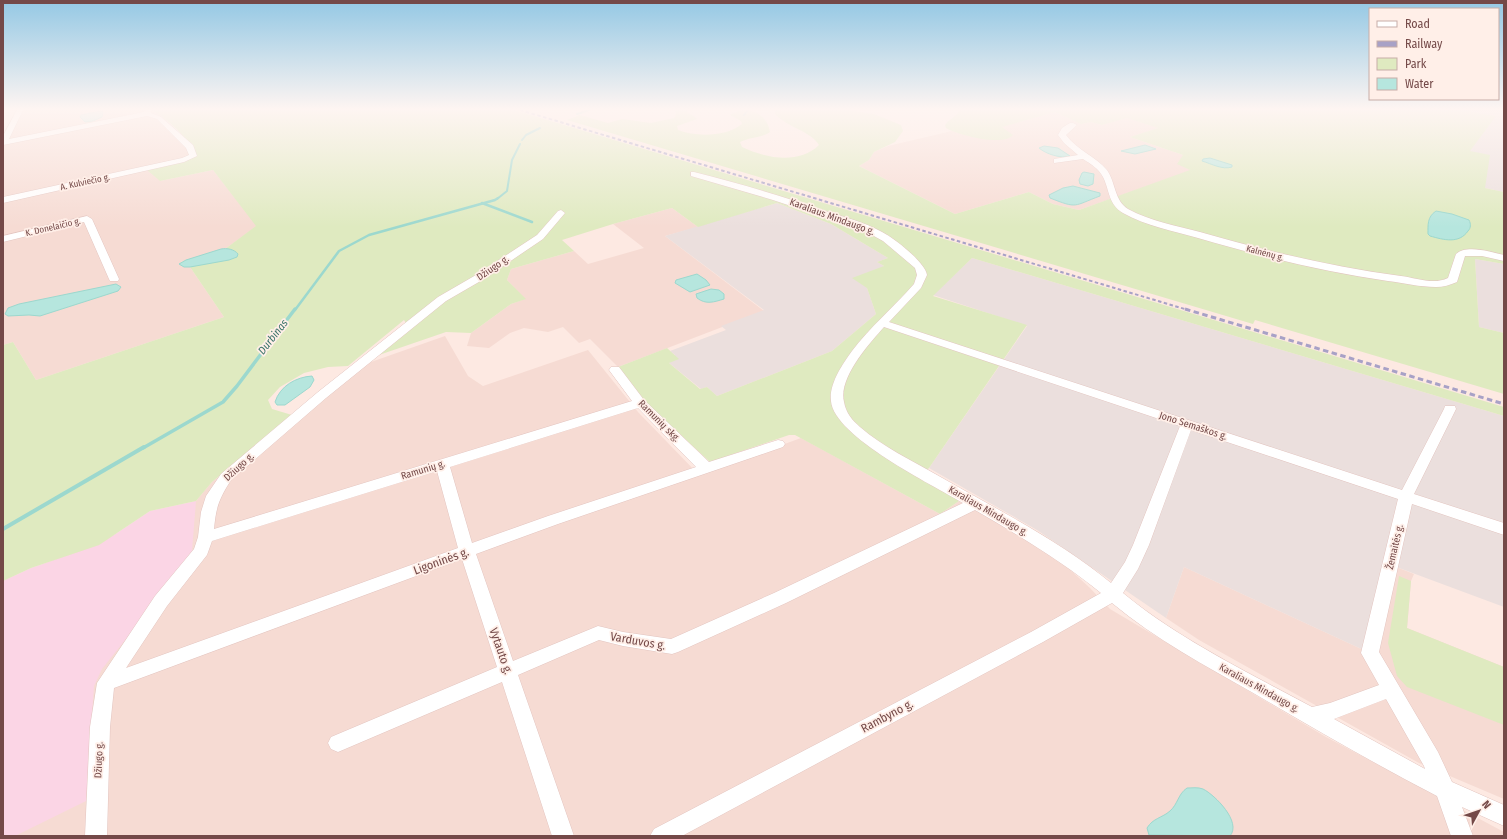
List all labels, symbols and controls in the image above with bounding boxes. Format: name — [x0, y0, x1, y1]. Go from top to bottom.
legend — [1369, 8, 1499, 100]
text: Road — [1405, 17, 1430, 31]
text: Railway — [1405, 37, 1443, 51]
text: Park — [1405, 57, 1427, 71]
text: Water — [1405, 77, 1434, 91]
street label: A. Kulviečio g. — [59, 172, 111, 192]
street label: Karaliaus Mindaugo g. — [788, 196, 876, 238]
street label: K. Donelaičio g. — [25, 216, 82, 238]
street label: Kalnėnų g. — [1245, 243, 1285, 263]
street label: Džiugo g. — [475, 253, 511, 283]
water label: Durbinas — [255, 317, 291, 357]
street label: Ramunių skg. — [636, 398, 682, 444]
street label: Jono Semaškos g. — [1157, 409, 1229, 443]
street label: Džiugo g. — [221, 450, 257, 484]
street label: Ramunių g. — [400, 458, 446, 482]
street label: Karaliaus Mindaugo g. — [946, 483, 1030, 539]
street label: Žemaitės g. — [1382, 523, 1406, 571]
street label: Ligoninės g. — [411, 544, 471, 577]
street label: Vytauto g. — [487, 626, 516, 677]
street label: Varduvos g. — [609, 629, 667, 653]
street label: Karaliaus Mindaugo g. — [1217, 661, 1301, 715]
street label: Rambyno g. — [859, 696, 916, 736]
street label: Džiugo g. — [92, 742, 106, 778]
north arrow — [1459, 791, 1499, 831]
text: N — [1479, 798, 1493, 812]

